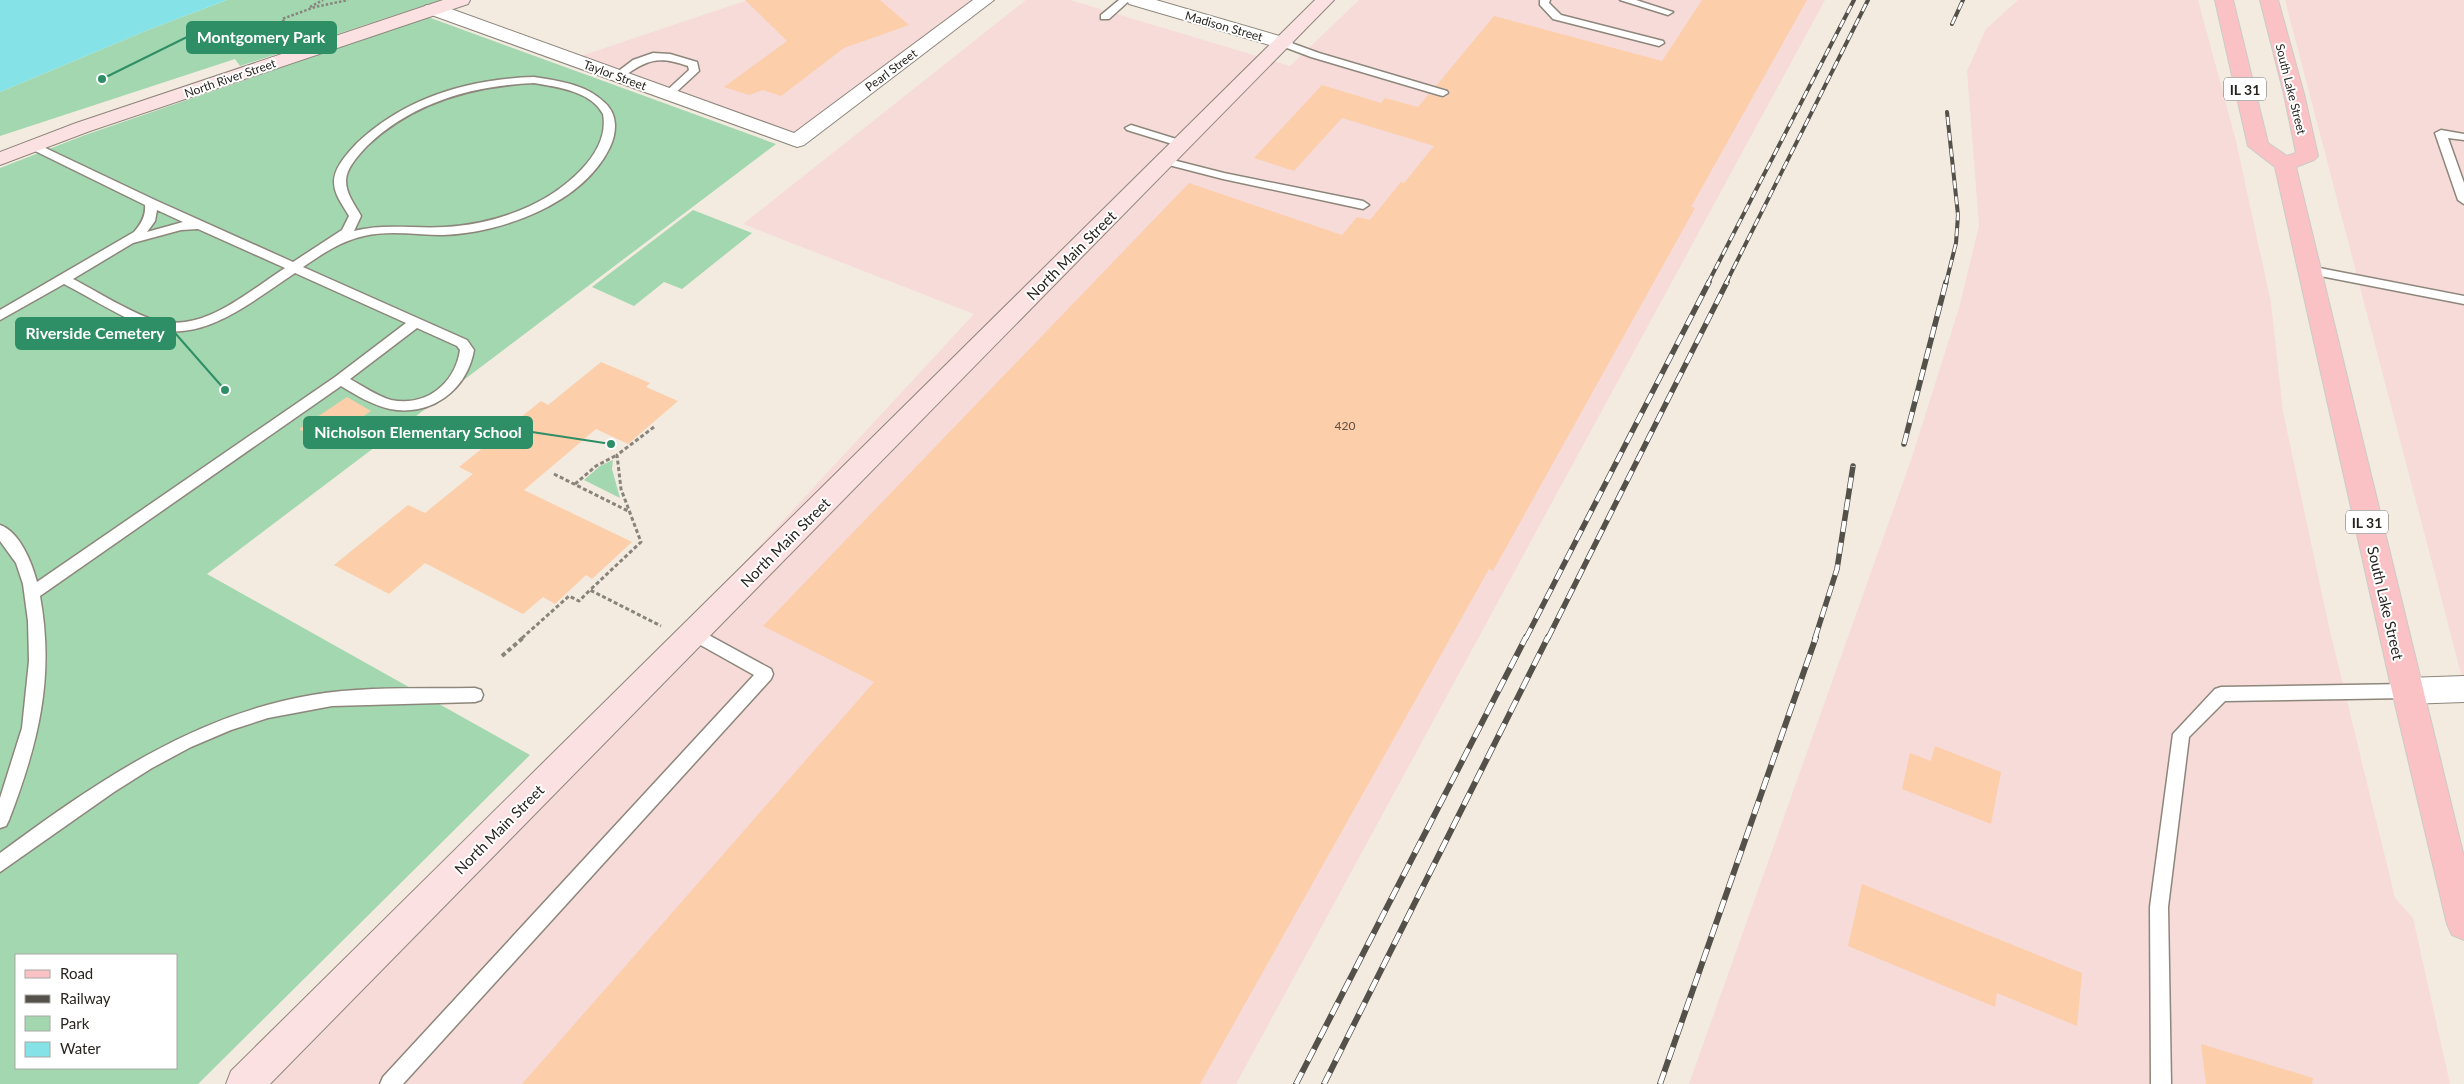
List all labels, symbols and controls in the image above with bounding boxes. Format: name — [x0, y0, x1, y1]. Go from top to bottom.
street label: Madison Street — [1184, 8, 1265, 44]
callout: Montgomery Park — [187, 22, 336, 53]
text: Montgomery Park — [197, 27, 326, 46]
street label: South Lake Street — [2272, 42, 2310, 137]
street label: Pearl Street — [862, 45, 920, 94]
street label: North River Street — [182, 55, 278, 101]
street label: Taylor Street — [581, 57, 649, 94]
road number: IL 31 — [2224, 78, 2266, 100]
street label: North Main Street — [1022, 206, 1120, 304]
callout: Riverside Cemetery — [16, 318, 175, 349]
text: Riverside Cemetery — [25, 323, 165, 342]
callout: Nicholson Elementary School — [304, 417, 532, 448]
house number: 420 — [1335, 418, 1355, 433]
text: Nicholson Elementary School — [314, 422, 522, 441]
street label: North Main Street — [736, 493, 834, 591]
road number: IL 31 — [2346, 511, 2388, 534]
street label: South Lake Street — [2364, 544, 2408, 662]
street label: North Main Street — [450, 780, 548, 878]
legend — [15, 954, 178, 1069]
text: Road — [60, 964, 93, 982]
text: Railway — [60, 989, 111, 1007]
text: Park — [60, 1014, 90, 1032]
text: Water — [60, 1039, 101, 1057]

